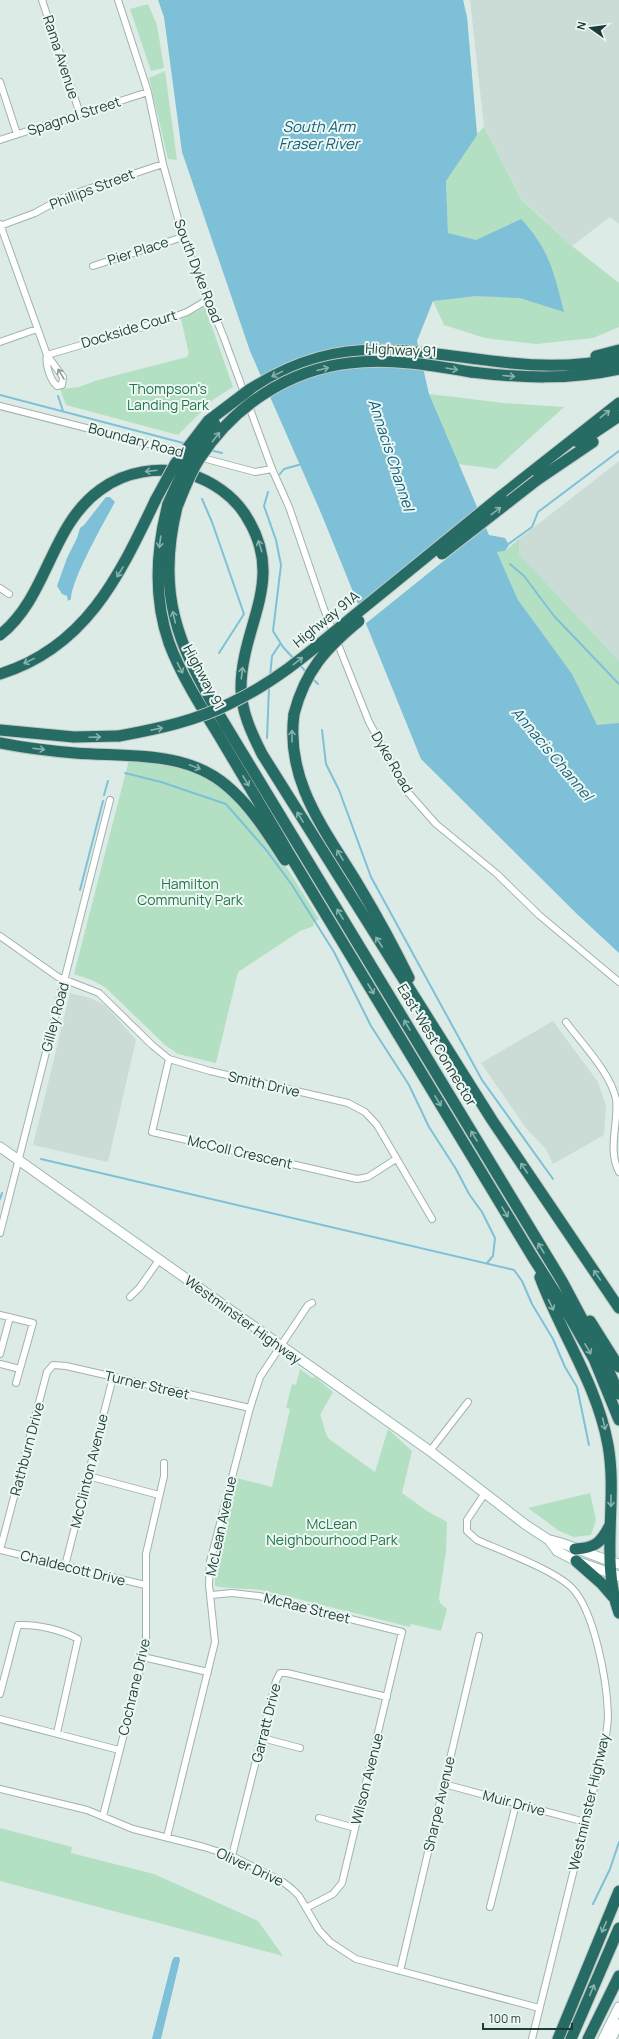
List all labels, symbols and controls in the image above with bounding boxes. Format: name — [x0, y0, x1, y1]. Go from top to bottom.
north arrow — [571, 8, 611, 48]
street label: Rama Avenue — [39, 13, 84, 101]
text: N — [573, 20, 589, 31]
street label: Spagnol Street — [25, 91, 123, 140]
water label: South Arm Fraser River — [279, 116, 362, 154]
street label: Phillips Street — [47, 164, 137, 213]
street label: South Dyke Road — [170, 216, 227, 325]
street label: Pier Place — [105, 232, 171, 269]
street label: Dockside Court — [79, 305, 180, 352]
street label: Highway 91 — [365, 338, 437, 361]
one-way arrow — [317, 365, 330, 372]
one-way arrow — [445, 365, 458, 373]
one-way arrow — [56, 369, 64, 381]
one-way arrow — [271, 371, 283, 378]
one-way arrow — [502, 373, 515, 380]
park label: Thompson's Landing Park — [127, 379, 210, 414]
water label: Annacis Channel — [364, 396, 420, 516]
one-way arrow — [599, 409, 610, 418]
street label: Boundary Road — [86, 418, 186, 461]
one-way arrow — [211, 431, 220, 442]
one-way arrow — [145, 467, 158, 475]
one-way arrow — [490, 507, 501, 516]
one-way arrow — [156, 535, 164, 548]
one-way arrow — [256, 540, 263, 553]
one-way arrow — [116, 566, 124, 578]
street label: Highway 91A — [288, 586, 363, 651]
one-way arrow — [170, 611, 177, 624]
street label: Highway 91 — [179, 641, 230, 713]
one-way arrow — [293, 657, 304, 665]
one-way arrow — [23, 658, 35, 665]
one-way arrow — [177, 662, 184, 674]
one-way arrow — [238, 667, 246, 680]
water label: Annacis Channel — [507, 702, 599, 807]
one-way arrow — [150, 724, 163, 732]
street label: Dyke Road — [367, 728, 418, 796]
one-way arrow — [288, 730, 296, 743]
one-way arrow — [88, 733, 101, 740]
one-way arrow — [32, 745, 45, 753]
one-way arrow — [188, 764, 200, 771]
one-way arrow — [242, 775, 250, 787]
one-way arrow — [295, 811, 303, 823]
one-way arrow — [336, 849, 344, 861]
park label: Hamilton Community Park — [137, 874, 244, 909]
one-way arrow — [336, 909, 344, 920]
one-way arrow — [375, 936, 383, 947]
street label: Gilley Road — [36, 980, 73, 1054]
street label: East-West Connector — [393, 980, 482, 1109]
one-way arrow — [368, 983, 376, 995]
one-way arrow — [403, 1019, 411, 1031]
street label: Smith Drive — [226, 1066, 302, 1101]
one-way arrow — [435, 1095, 443, 1107]
street label: McColl Crescent — [186, 1130, 295, 1173]
one-way arrow — [470, 1130, 478, 1142]
one-way arrow — [520, 1162, 528, 1173]
one-way arrow — [502, 1206, 510, 1218]
one-way arrow — [537, 1242, 545, 1254]
one-way arrow — [593, 1270, 601, 1281]
street label: Westminster Highway — [181, 1271, 306, 1369]
one-way arrow — [548, 1299, 555, 1311]
one-way arrow — [585, 1343, 593, 1355]
street label: Turner Street — [103, 1366, 192, 1404]
street label: Rathburn Drive — [5, 1400, 48, 1498]
street label: McClinton Avenue — [65, 1412, 112, 1530]
one-way arrow — [600, 1417, 608, 1430]
street label: McLean Avenue — [201, 1474, 240, 1578]
one-way arrow — [607, 1494, 615, 1507]
park label: McLean Neighbourhood Park — [266, 1514, 399, 1549]
street label: Chaldecott Drive — [19, 1545, 128, 1590]
street label: McRae Street — [262, 1588, 353, 1627]
street label: Cochrane Drive — [113, 1637, 154, 1737]
street label: Garratt Drive — [246, 1681, 285, 1765]
street label: Wilson Avenue — [346, 1731, 387, 1827]
street label: Westminster Highway — [563, 1731, 614, 1872]
street label: Sharpe Avenue — [418, 1755, 459, 1853]
street label: Muir Drive — [481, 1785, 547, 1820]
street label: Oliver Drive — [213, 1843, 287, 1890]
one-way arrow — [600, 1921, 607, 1933]
one-way arrow — [589, 1985, 596, 1997]
scale bar — [483, 2005, 572, 2031]
text: 100 m — [489, 2010, 521, 2027]

